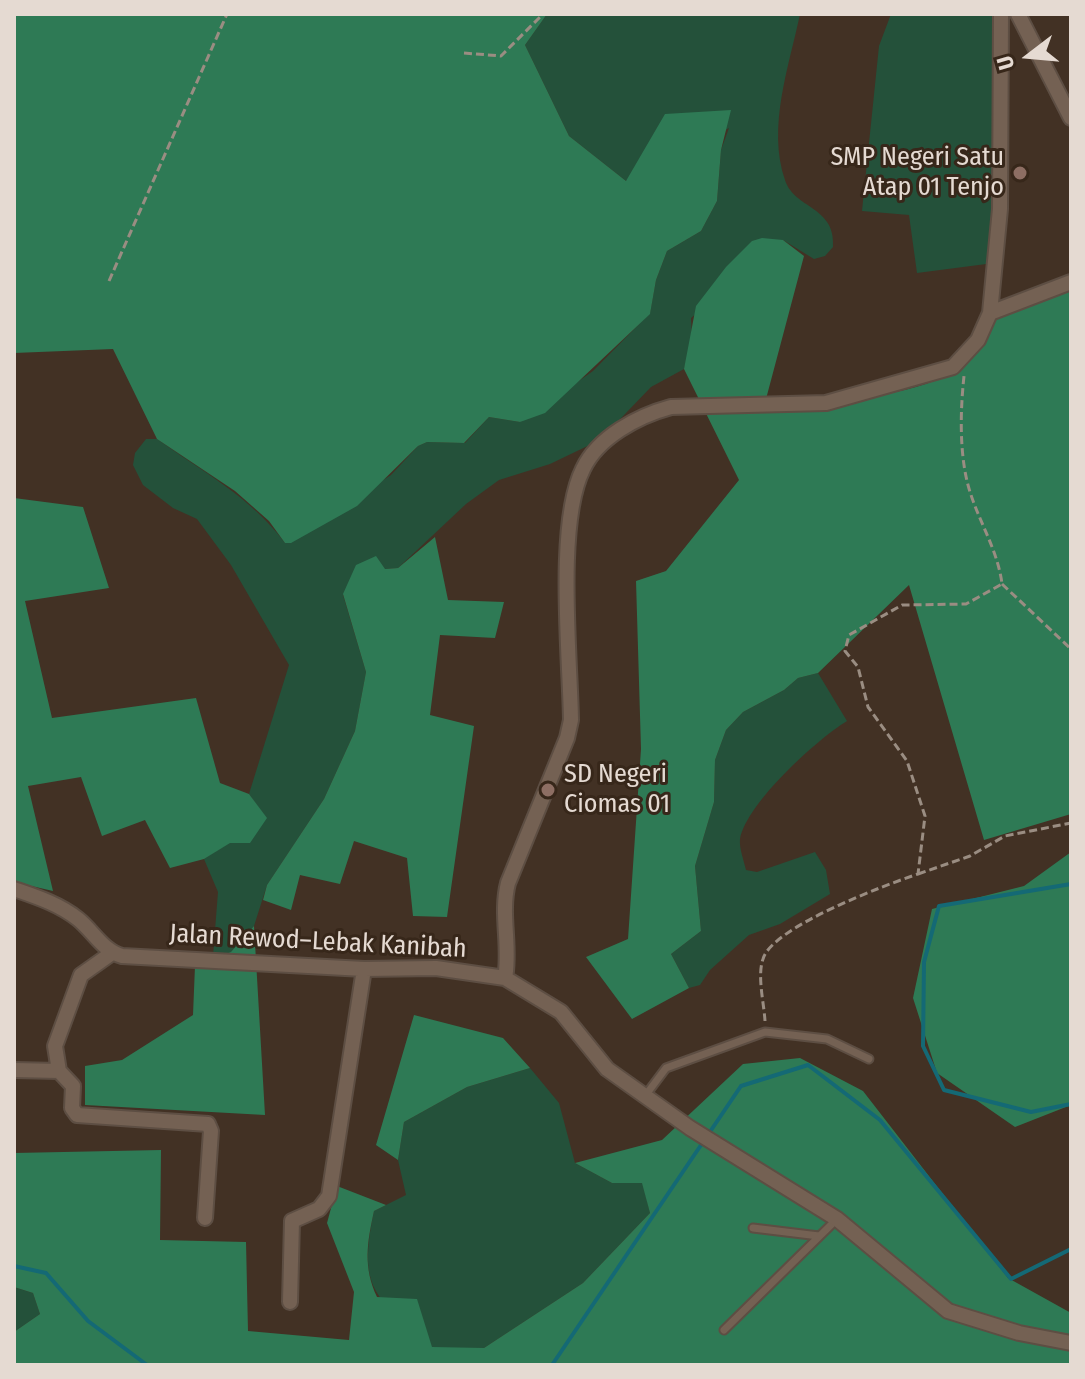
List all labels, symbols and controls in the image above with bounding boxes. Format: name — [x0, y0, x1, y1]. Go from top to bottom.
north arrow — [989, 16, 1069, 96]
text: U — [991, 53, 1020, 73]
place label: SMP Negeri Satu Atap 01 Tenjo — [830, 142, 1004, 204]
marker: SMP Negeri Satu Atap 01 Tenjo — [1011, 164, 1029, 182]
place label: SD Negeri Ciomas 01 — [564, 759, 670, 820]
marker: SD Negeri Ciomas 01 — [539, 781, 557, 799]
street label: Jalan Rewod–Lebak Kanibah — [169, 919, 467, 965]

